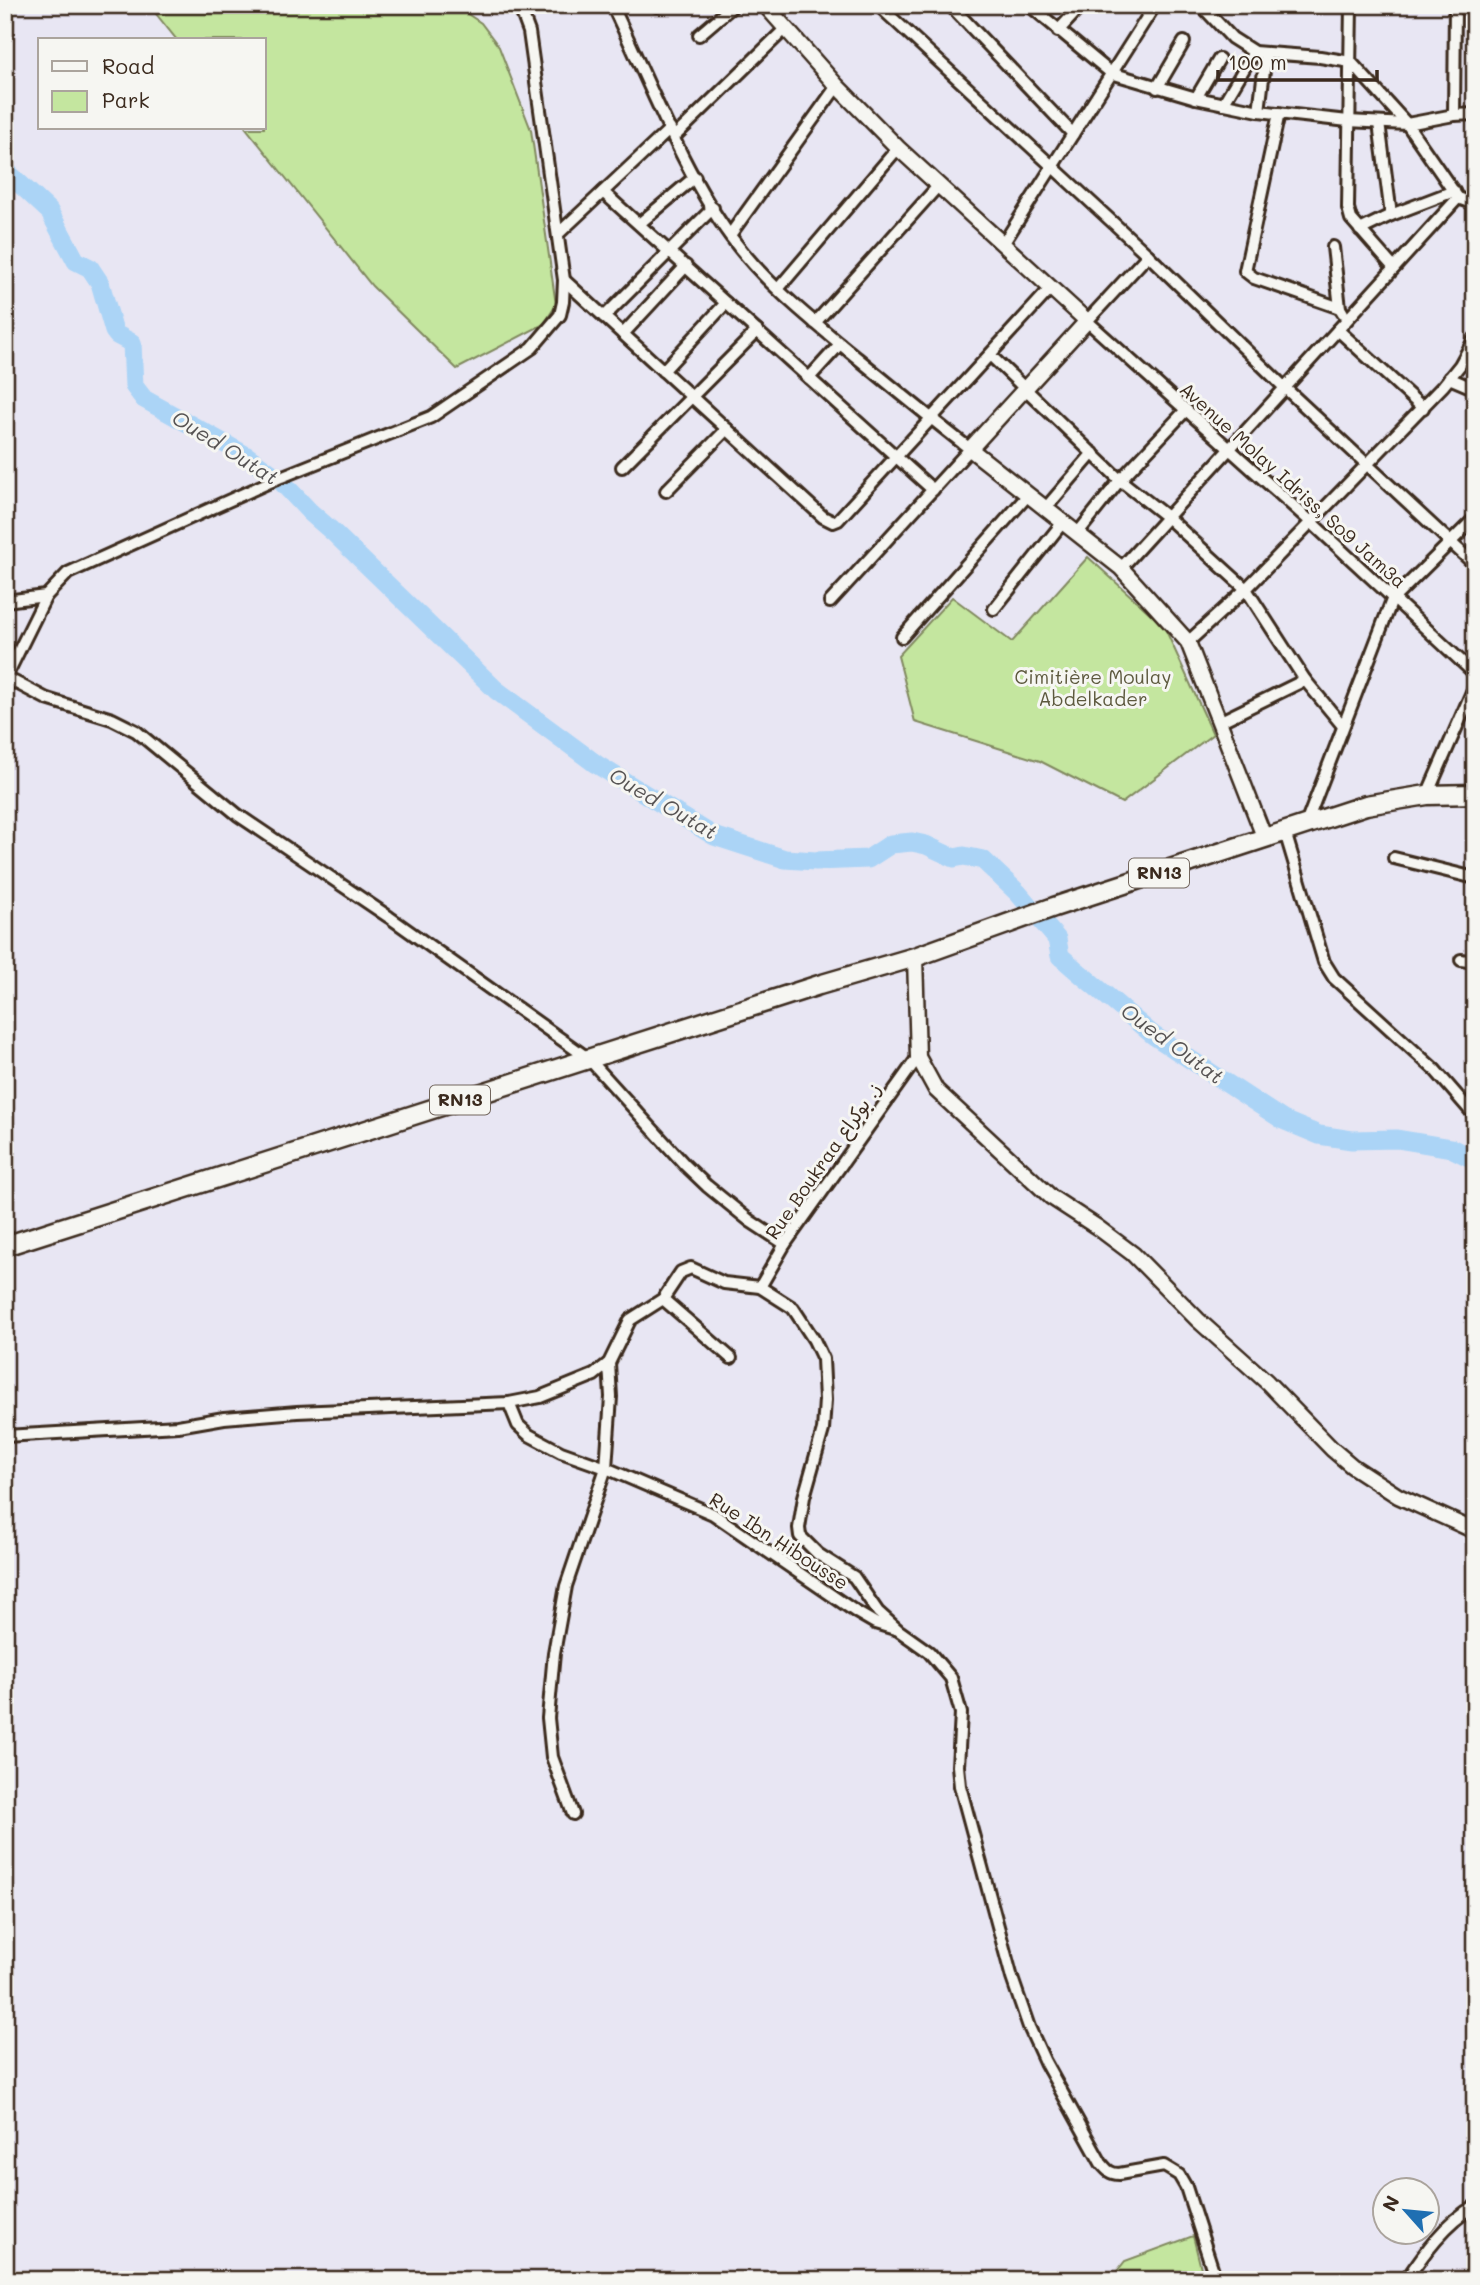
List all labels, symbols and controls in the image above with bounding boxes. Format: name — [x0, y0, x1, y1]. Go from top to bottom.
legend — [38, 38, 266, 130]
scale bar — [1218, 38, 1377, 82]
text: 100 m — [1228, 48, 1287, 75]
text: Road — [102, 52, 154, 79]
text: Park — [102, 86, 150, 113]
street label: Avenue Molay Idriss, So9 Jam3a — [1175, 376, 1412, 593]
water label: Oued Outat — [167, 403, 284, 490]
park label: Cimitière Moulay Abdelkader — [1015, 664, 1171, 711]
water label: Oued Outat — [605, 761, 723, 845]
road number: RN13 — [1129, 858, 1189, 888]
water label: Oued Outat — [1116, 996, 1230, 1089]
street label: Rue Boukraa ز. بوكراع — [759, 1077, 888, 1245]
road number: RN13 — [430, 1086, 490, 1114]
street label: Rue Ibn Hibousse — [705, 1486, 854, 1595]
north arrow — [1372, 2176, 1442, 2246]
text: N — [1376, 2191, 1405, 2215]

